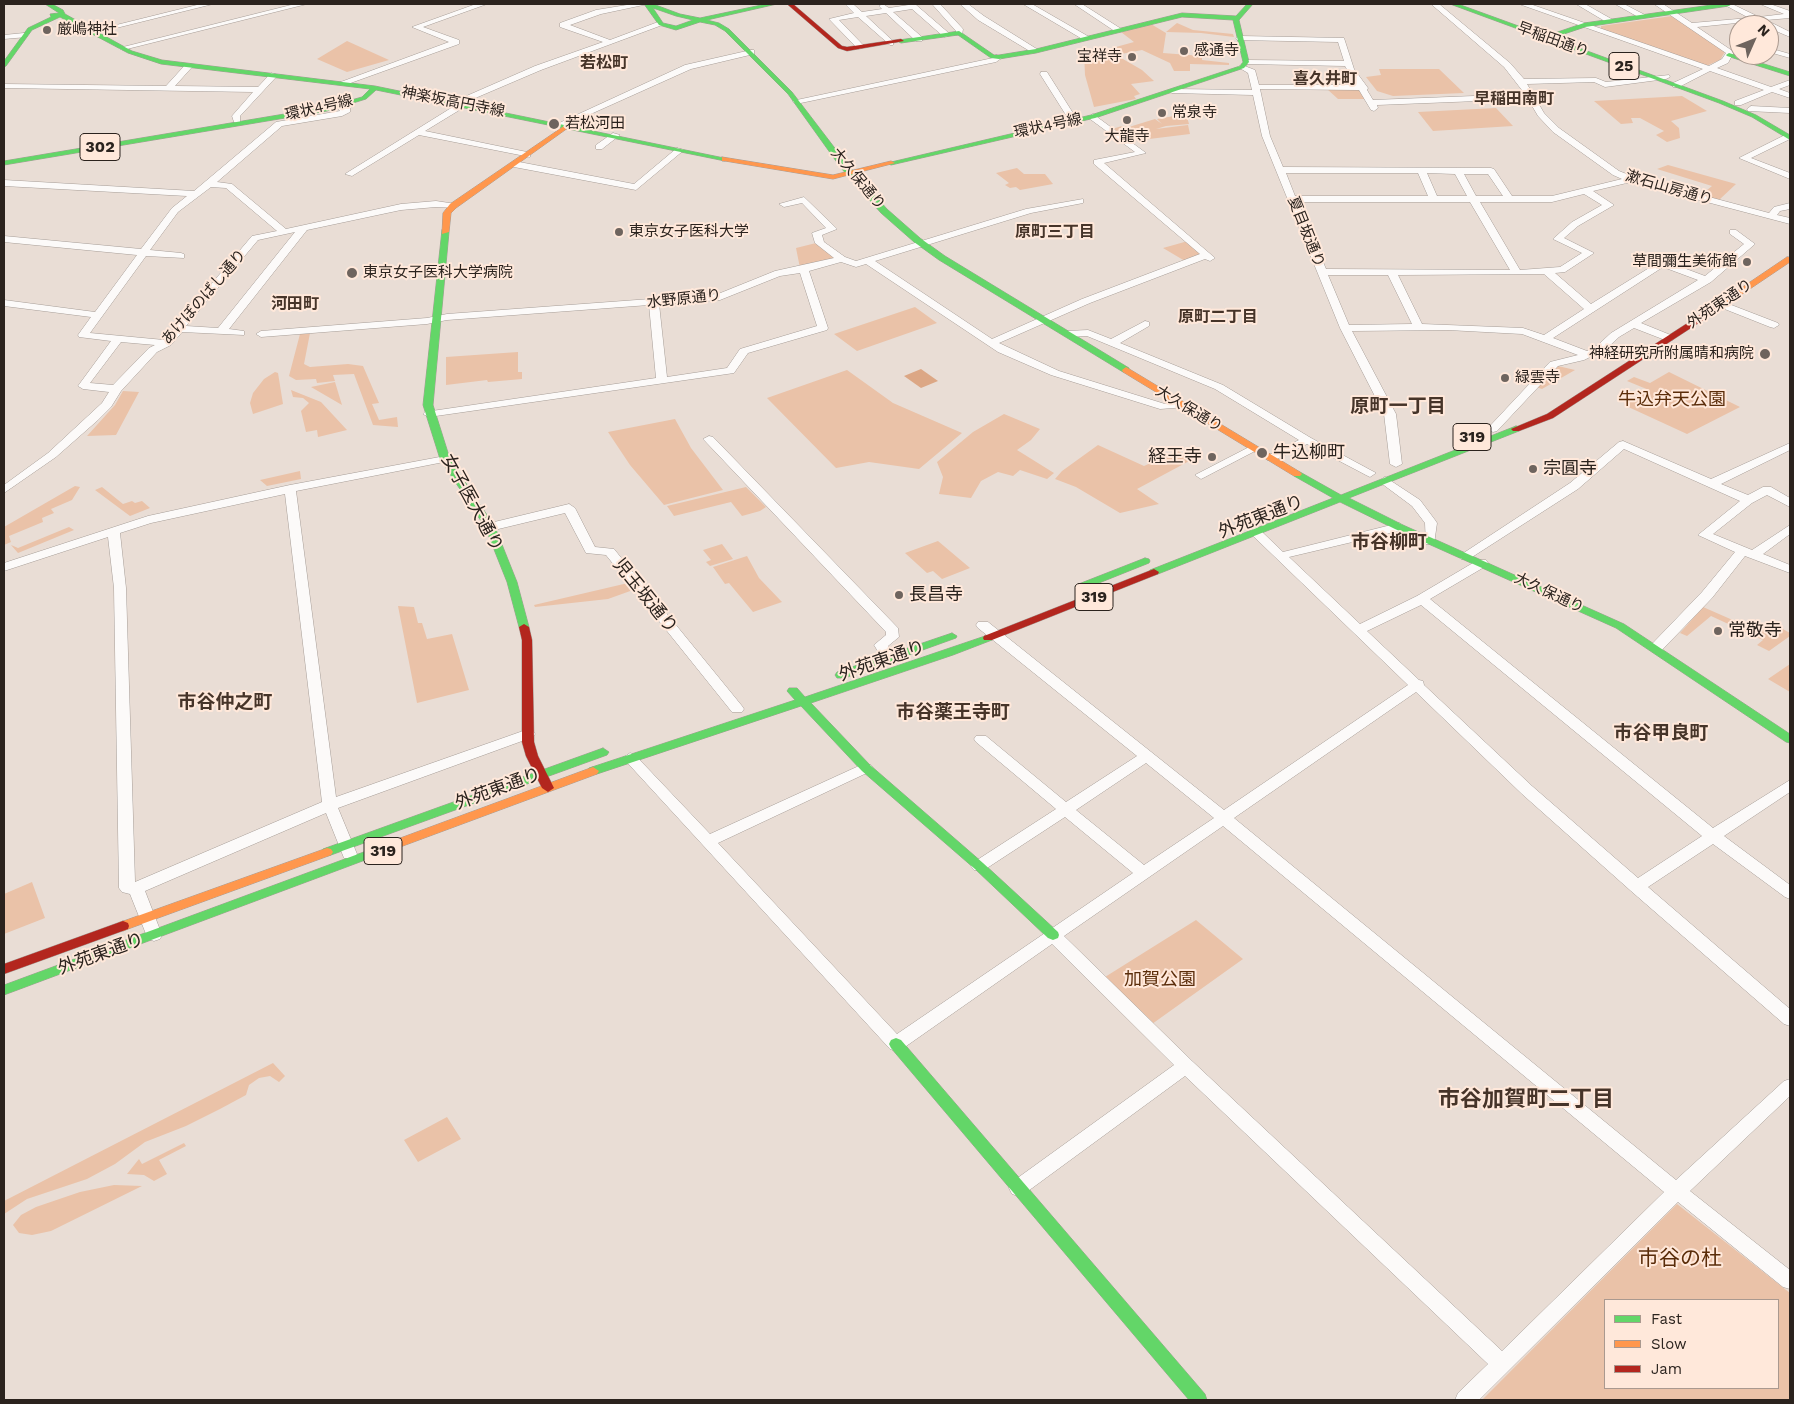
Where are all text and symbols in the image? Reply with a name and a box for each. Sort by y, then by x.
north arrow [1729,15,1779,65]
street label: 早稲田通り [1515,19,1591,61]
place label: 厳嶋神社 [57,21,117,39]
text: N [1755,21,1773,40]
marker: 厳嶋神社 [41,24,53,36]
place label: 感通寺 [1194,42,1239,60]
marker: 感通寺 [1178,45,1190,57]
place label: 宝祥寺 [1077,48,1122,66]
marker: 宝祥寺 [1126,51,1138,63]
road number: 25 [1609,52,1639,80]
district label: 若松町 [580,53,628,73]
district label: 喜久井町 [1293,69,1357,89]
street label: 神楽坂高円寺線 [400,83,506,121]
district label: 早稲田南町 [1474,89,1554,109]
street label: 環状4号線 [283,91,355,125]
place label: 常泉寺 [1172,104,1217,122]
marker: 常泉寺 [1156,107,1168,119]
street label: 環状4号線 [1012,110,1084,142]
marker: 大龍寺 [1121,114,1133,126]
place label: 若松河田 [565,115,625,133]
marker: 若松河田 [547,117,561,131]
place label: 大龍寺 [1105,128,1149,146]
road number: 302 [80,134,120,160]
street label: 大久保通り [827,144,889,214]
street label: 漱石山房通り [1623,167,1715,209]
street label: 夏目坂通り [1284,194,1328,270]
district label: 原町三丁目 [1015,222,1095,242]
place label: 東京女子医科大学 [629,223,749,241]
marker: 東京女子医科大学 [613,226,625,238]
street label: あけぼのばし通り [158,246,250,348]
place label: 草間彌生美術館 [1632,253,1737,271]
marker: 草間彌生美術館 [1741,256,1753,268]
place label: 東京女子医科大学病院 [363,264,513,282]
marker: 東京女子医科大学病院 [345,266,359,280]
street label: 外苑東通り [1684,276,1756,332]
street label: 水野原通り [646,286,722,312]
district label: 河田町 [271,294,319,314]
district label: 原町二丁目 [1178,307,1258,327]
place label: 神経研究所附属晴和病院 [1589,345,1754,363]
marker: 神経研究所附属晴和病院 [1758,347,1772,361]
place label: 緑雲寺 [1515,369,1560,387]
marker: 緑雲寺 [1499,372,1511,384]
street label: 大久保通り [1152,382,1226,436]
park label: 牛込弁天公園 [1618,389,1726,411]
district label: 原町一丁目 [1351,395,1445,417]
road number: 319 [1453,424,1491,451]
place label: 牛込柳町 [1273,442,1345,464]
place label: 経王寺 [1148,446,1202,468]
marker: 牛込柳町 [1255,446,1269,460]
street label: 女子医大通り [436,451,508,555]
marker: 経王寺 [1206,451,1218,463]
place label: 宗圓寺 [1543,458,1597,480]
marker: 宗圓寺 [1527,463,1539,475]
street label: 外苑東通り [1215,491,1307,543]
district label: 市谷柳町 [1351,531,1427,553]
street label: 児玉坂通り [608,554,682,638]
street label: 大久保通り [1511,569,1587,617]
place label: 長昌寺 [909,584,963,606]
road number: 319 [1075,584,1113,610]
marker: 長昌寺 [893,589,905,601]
place label: 常敬寺 [1728,620,1782,642]
marker: 常敬寺 [1712,625,1724,637]
street label: 外苑東通り [836,636,928,686]
district label: 市谷仲之町 [178,691,272,713]
district label: 市谷薬王寺町 [896,701,1010,723]
district label: 市谷甲良町 [1614,722,1708,744]
street label: 外苑東通り [452,763,544,815]
road number: 319 [364,838,402,864]
street label: 外苑東通り [55,928,147,980]
park label: 加賀公園 [1124,969,1196,991]
district label: 市谷加賀町二丁目 [1438,1087,1614,1113]
park label: 市谷の杜 [1638,1246,1722,1272]
legend [1604,1299,1779,1389]
text: Fast [1651,1310,1682,1328]
text: Slow [1651,1335,1687,1353]
text: Jam [1651,1360,1682,1378]

